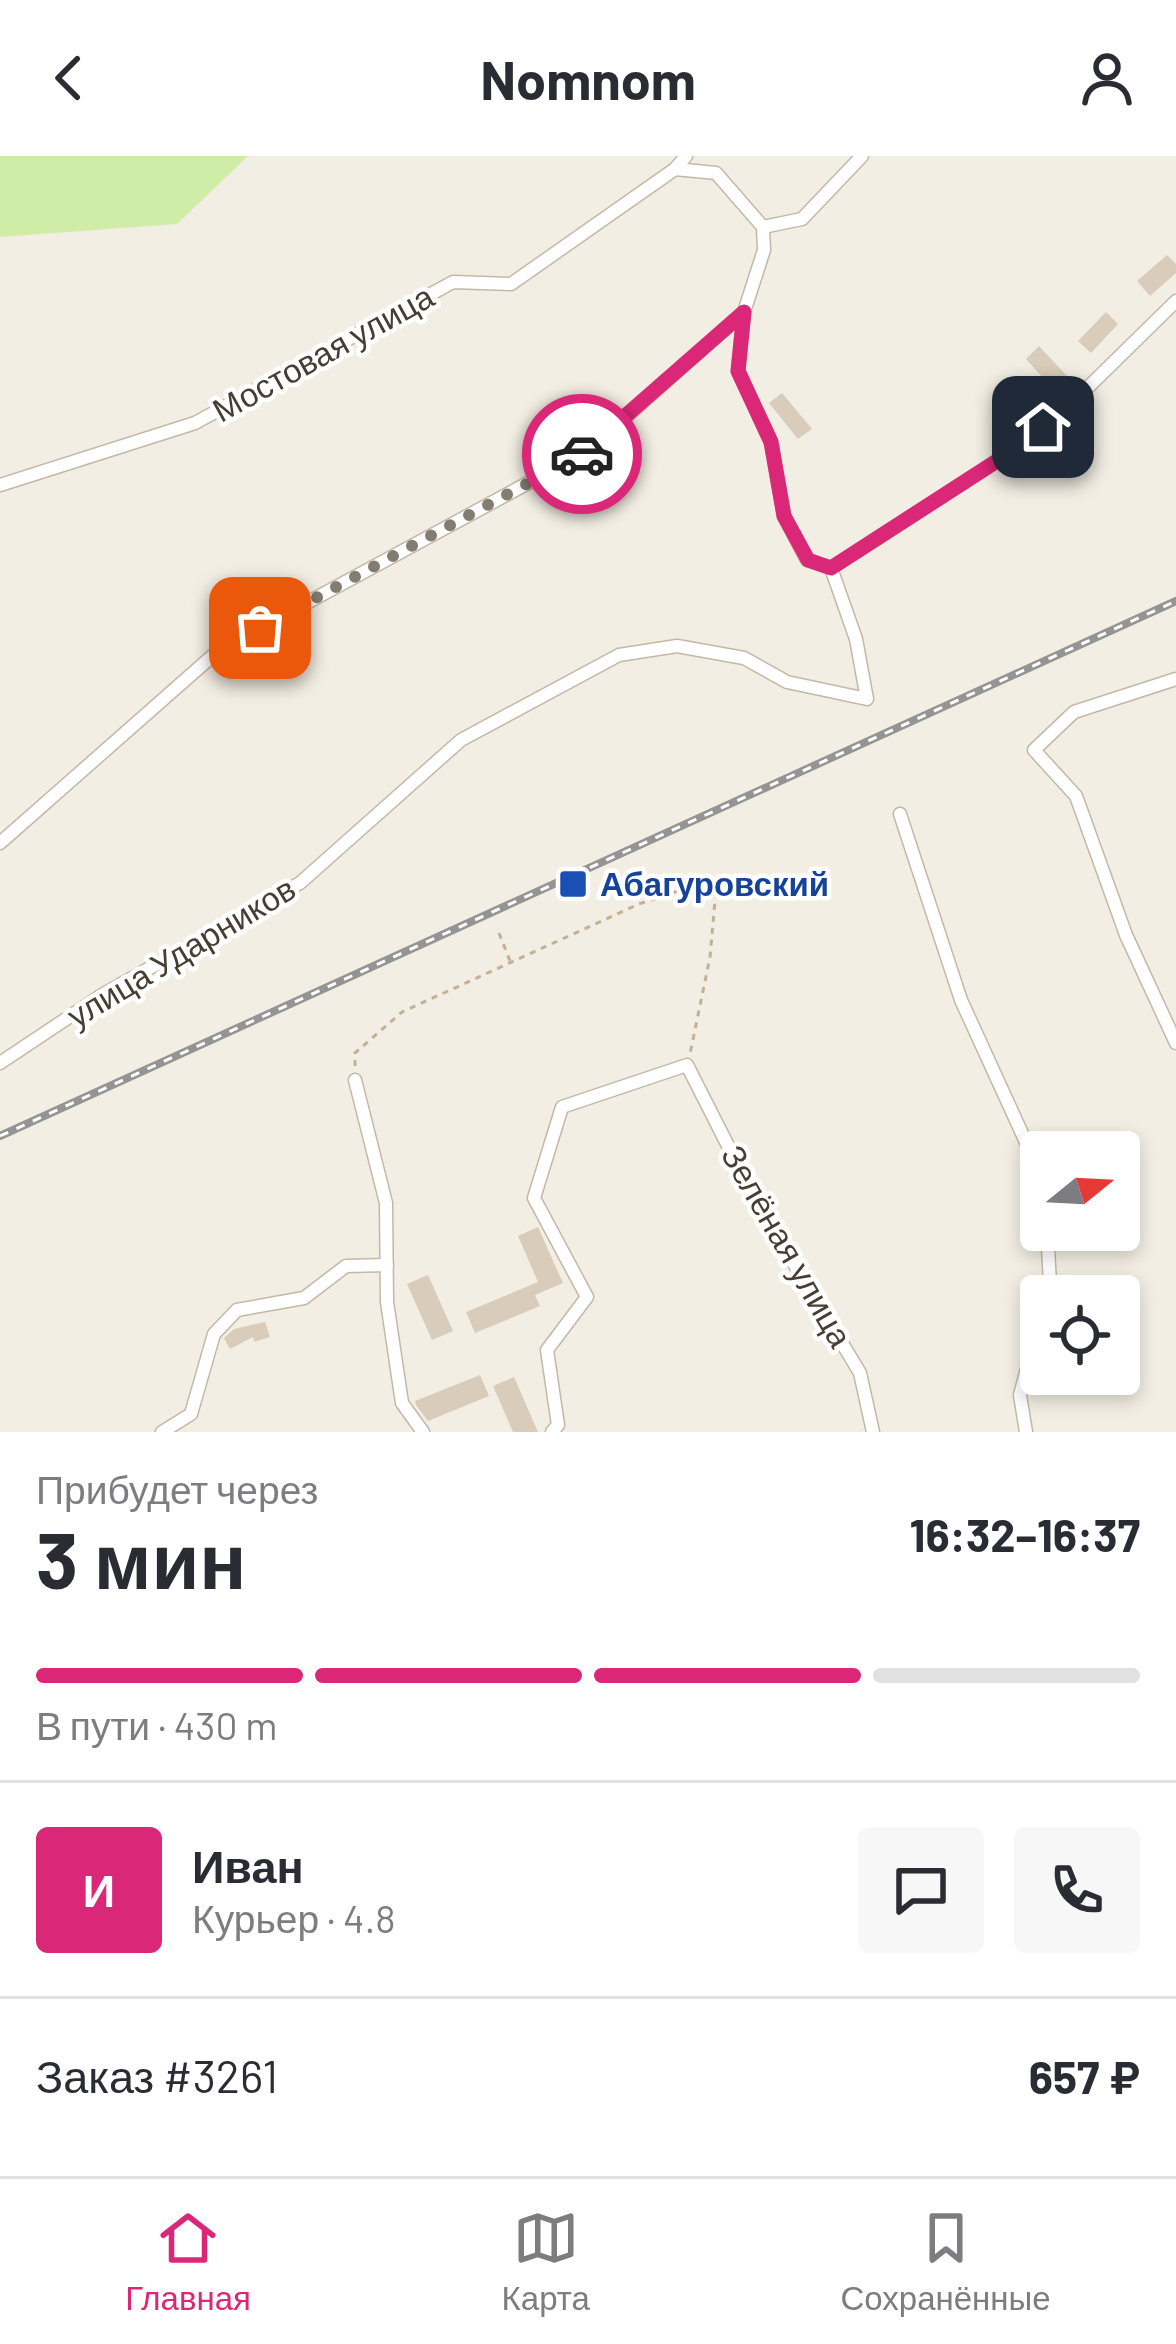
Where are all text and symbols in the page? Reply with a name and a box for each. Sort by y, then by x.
icon: back [36,45,102,111]
icon: person [1074,45,1140,111]
text: Nomnom [480,46,696,111]
street label: Мостовая улица [205,275,441,429]
pin [992,376,1094,478]
courier [522,394,642,514]
icon: home [1010,394,1076,460]
icon: car [549,421,615,487]
pin [209,577,311,679]
icon: bag [227,595,293,661]
place label: Абагуровский [600,863,829,903]
street label: улица Ударников [59,867,302,1035]
marker: Абагуровский [557,868,589,900]
north arrow [1020,1131,1140,1251]
map controls [1020,1131,1140,1395]
street label: Зелёная улица [714,1137,862,1354]
button: locate [1020,1275,1140,1395]
text: Прибудет через [36,1465,318,1512]
text: 16:32–16:37 [910,1507,1140,1561]
text: 3 мин [36,1511,246,1605]
text: В пути · 430 m [36,1701,278,1748]
button: chat [858,1827,984,1953]
button: phone [1014,1827,1140,1953]
text: Иван [192,1838,304,1892]
text: И [83,1862,115,1916]
text: Курьер · 4.8 [192,1894,396,1941]
text: Заказ #3261 [36,2048,278,2102]
text: 657 ₽ [1029,2049,1140,2103]
tab: Главная [125,2205,251,2318]
tab: Карта [502,2205,590,2318]
tab: Сохранённые [841,2205,1051,2318]

